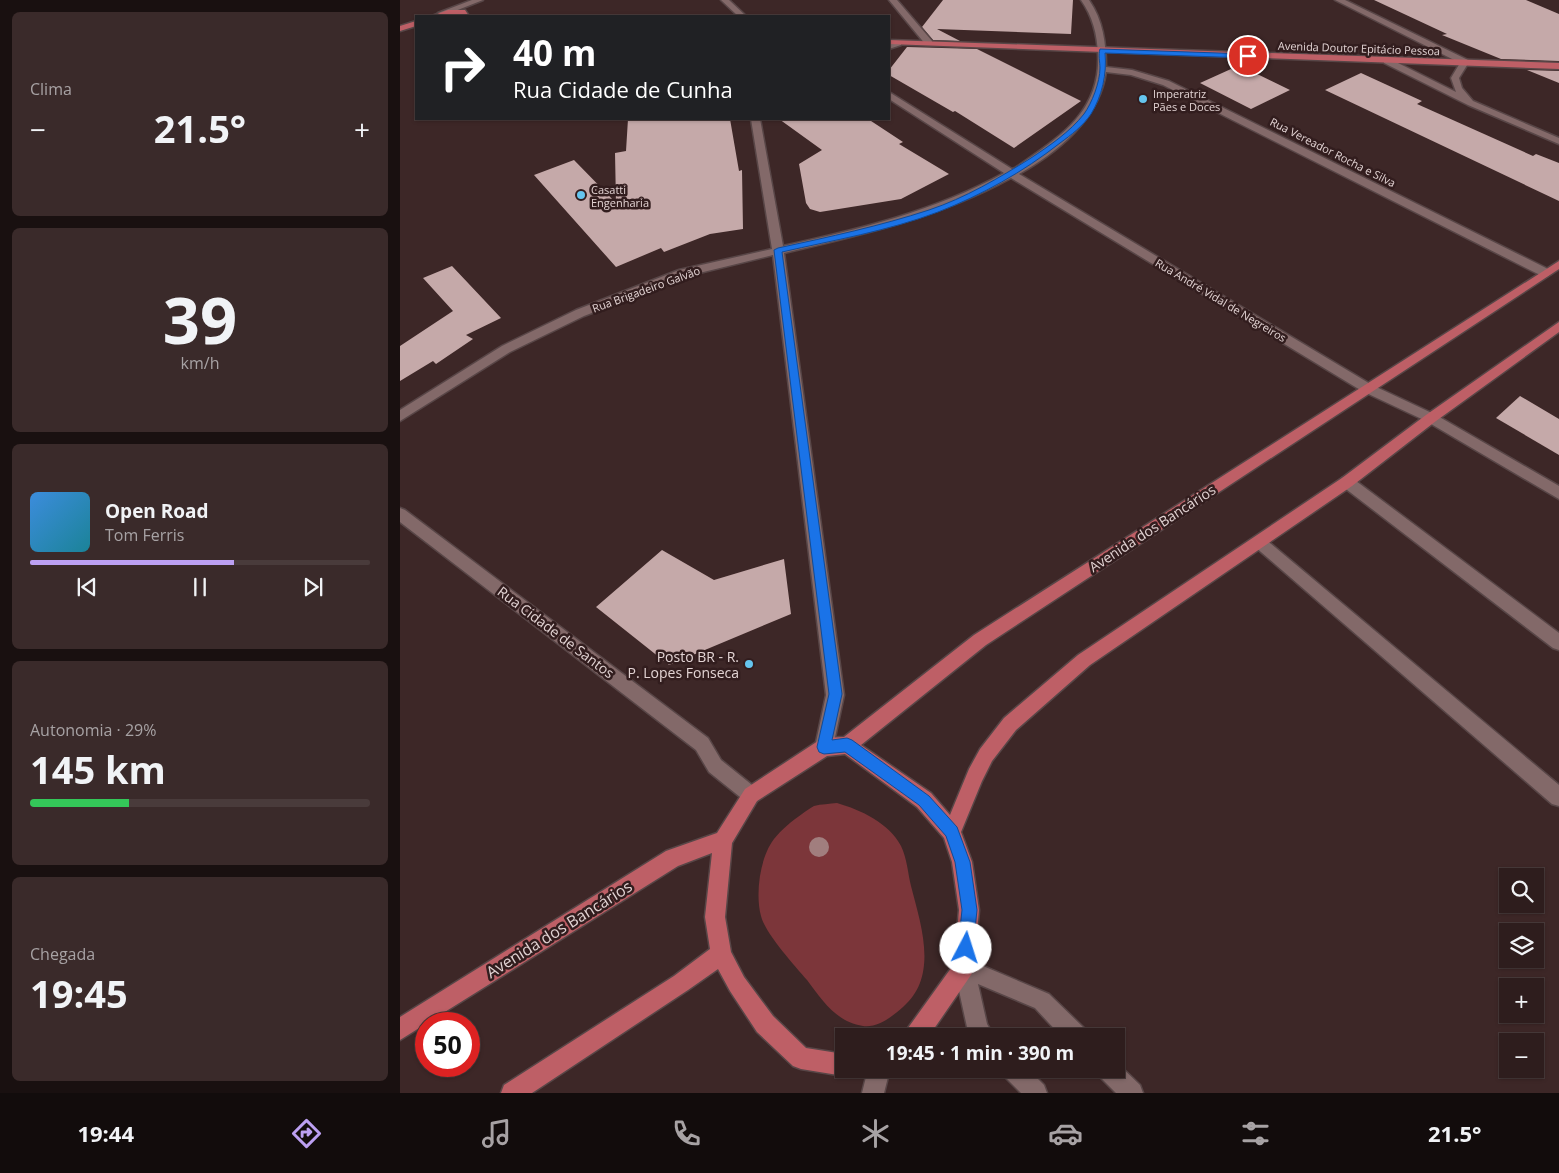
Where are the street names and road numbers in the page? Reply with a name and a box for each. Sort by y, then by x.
street label: Avenida Doutor Epitácio Pessoa [1278,38,1440,58]
street label: Rua Vereador Rocha e Silva [1268,114,1398,190]
street label: Rua André Vidal de Negreiros [1153,255,1289,345]
street label: Rua Brigadeiro Galvão [590,262,702,315]
street label: Avenida dos Bancários [1085,480,1219,576]
street label: Rua Cidade de Santos [494,582,619,682]
street label: Avenida dos Bancários [482,875,636,983]

